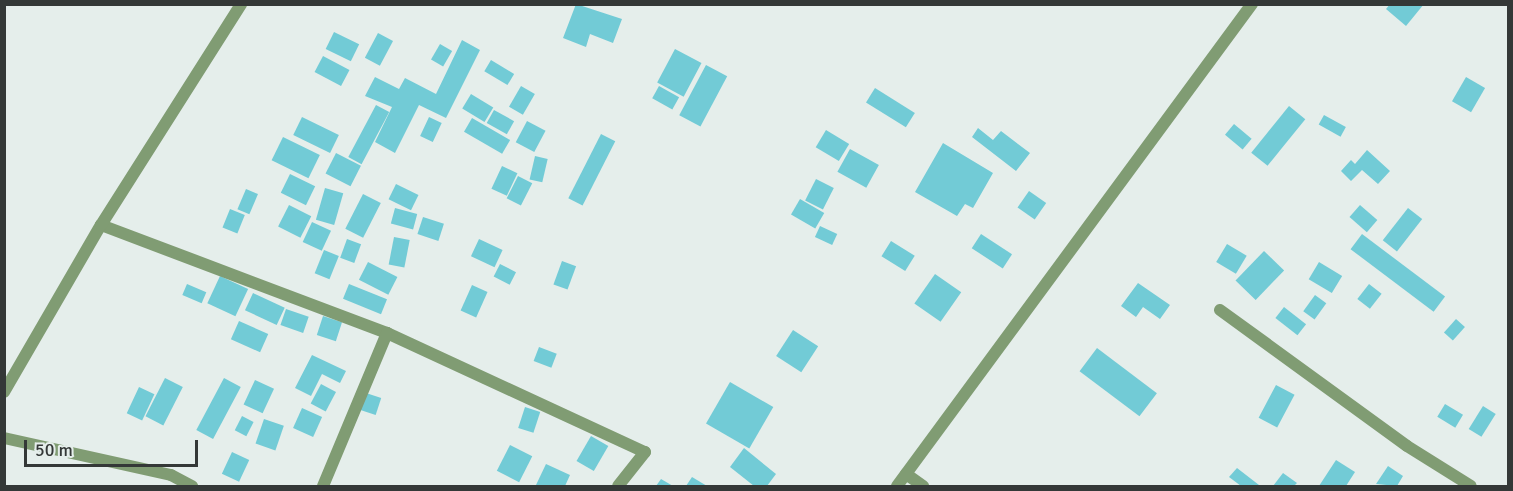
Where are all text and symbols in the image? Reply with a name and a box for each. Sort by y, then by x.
scale bar [27,428,201,466]
text: 50 m [35,439,73,461]

